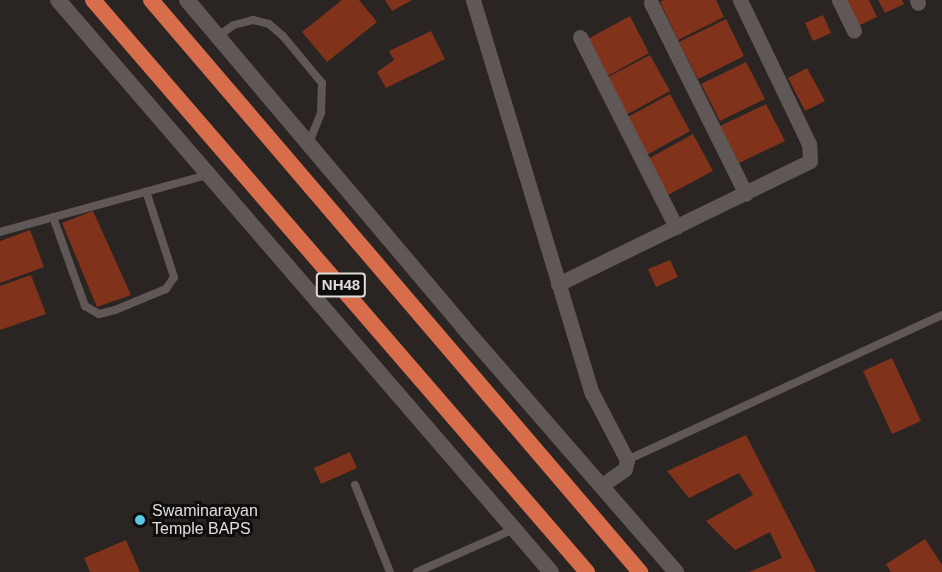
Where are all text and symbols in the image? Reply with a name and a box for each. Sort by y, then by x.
road number: NH48 [316,273,366,297]
place label: Swaminarayan Temple BAPS [152,501,258,539]
marker: Swaminarayan Temple BAPS [133,513,147,527]

